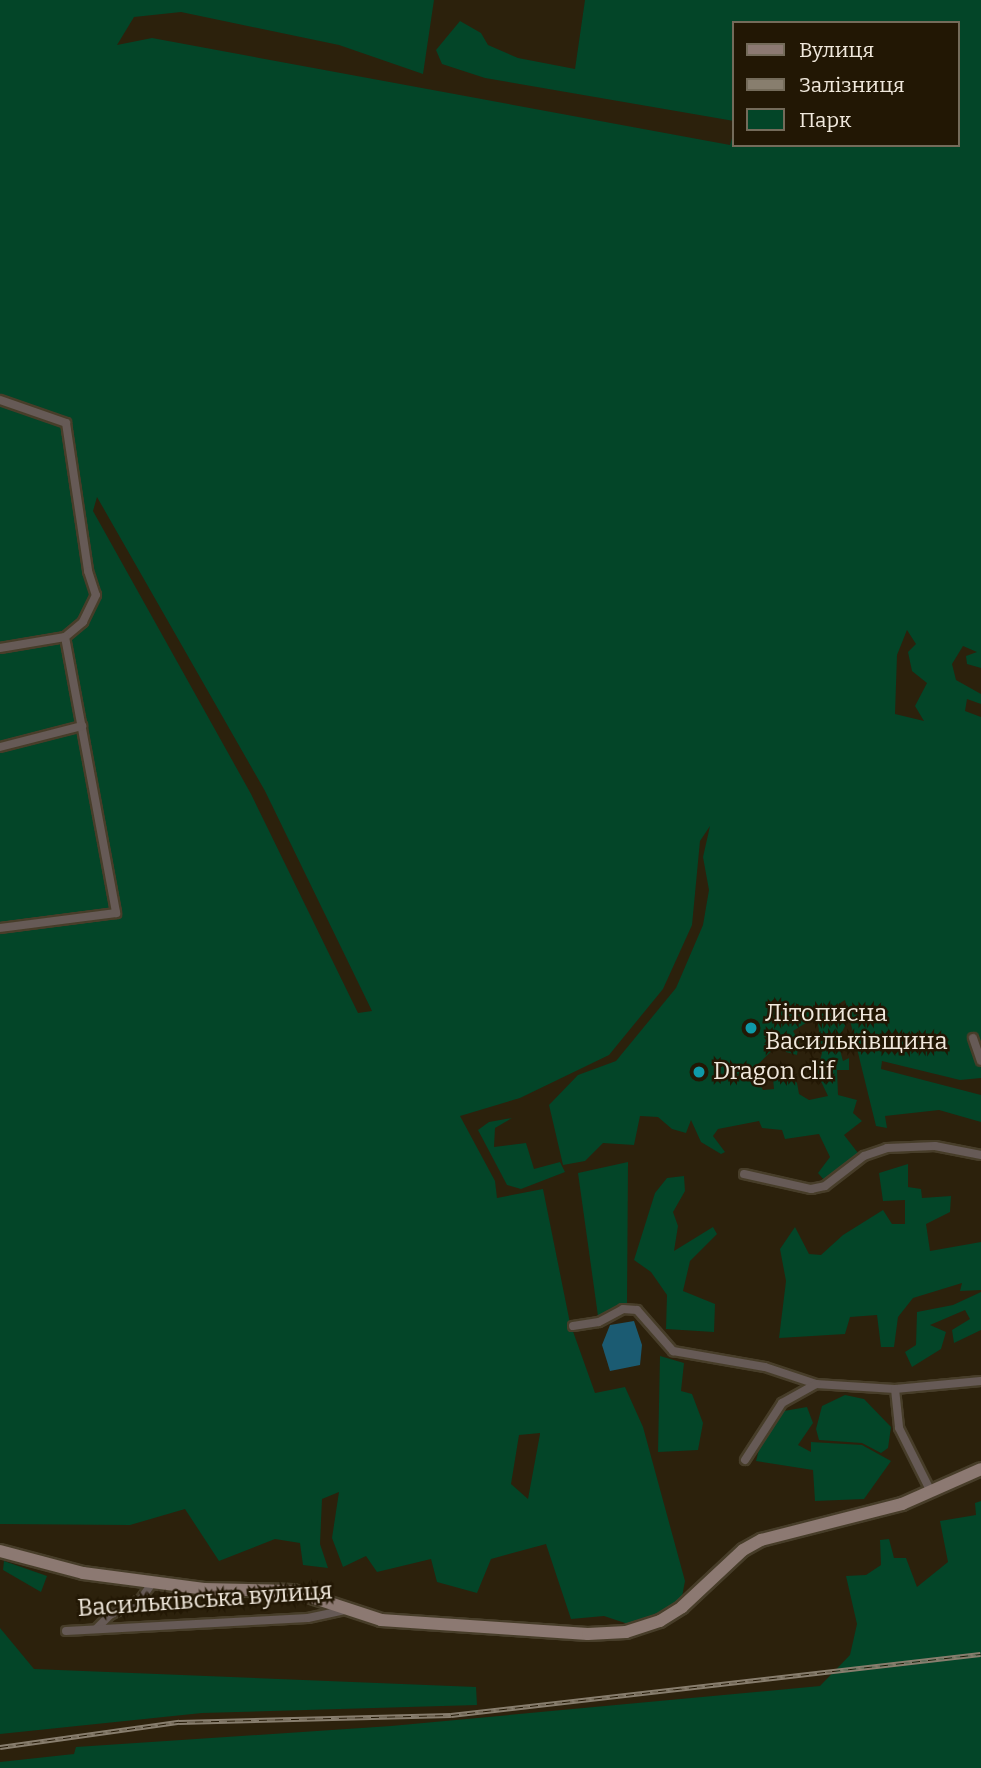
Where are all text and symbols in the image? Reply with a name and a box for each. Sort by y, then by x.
legend [732,21,960,147]
text: Вулиця [799,37,874,63]
text: Залізниця [799,72,905,98]
text: Парк [799,107,851,133]
place label: Літописна Васильківщина [765,1000,948,1056]
marker: Літописна Васильківщина [743,1020,759,1036]
place label: Dragon clif [713,1058,834,1086]
marker: Dragon clif [691,1064,707,1080]
street label: Васильківська вулиця [76,1577,334,1623]

